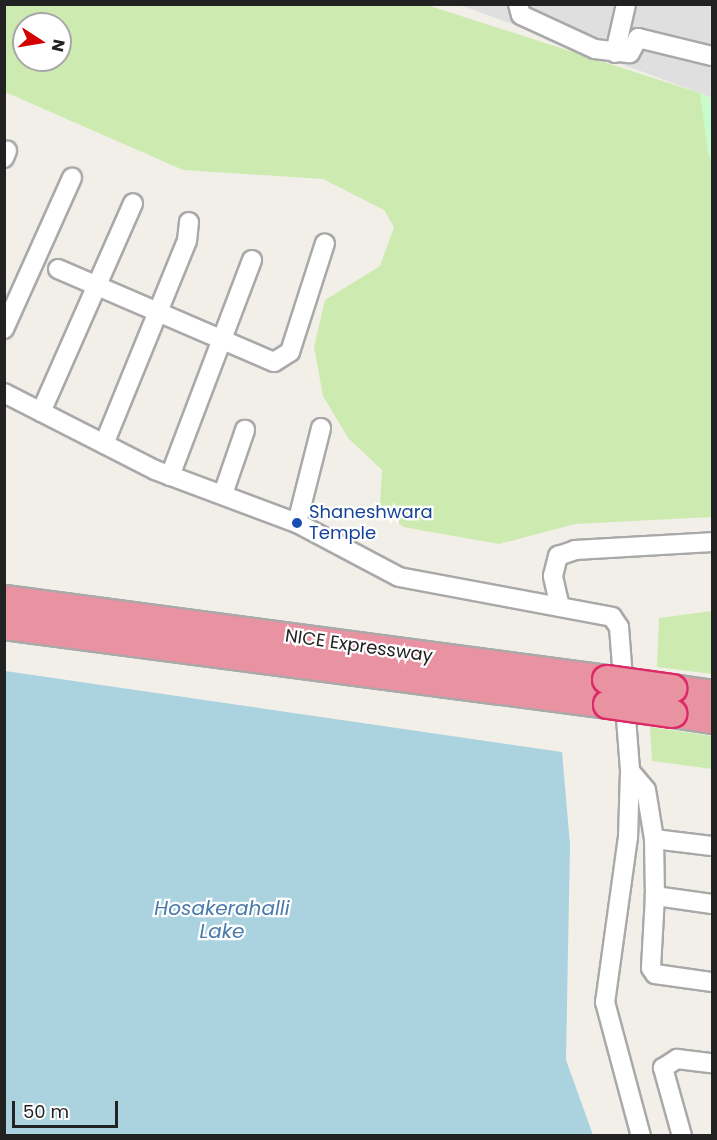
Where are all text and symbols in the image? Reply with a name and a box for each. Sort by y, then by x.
north arrow [12,12,72,72]
text: N [46,37,71,54]
place label: Shaneshwara Temple [309,502,433,544]
marker: Shaneshwara Temple [290,516,304,530]
street label: NICE Expressway [284,625,434,667]
water label: Hosakerahalli Lake [154,897,290,944]
scale bar [15,1089,122,1127]
text: 50 m [23,1099,69,1124]

